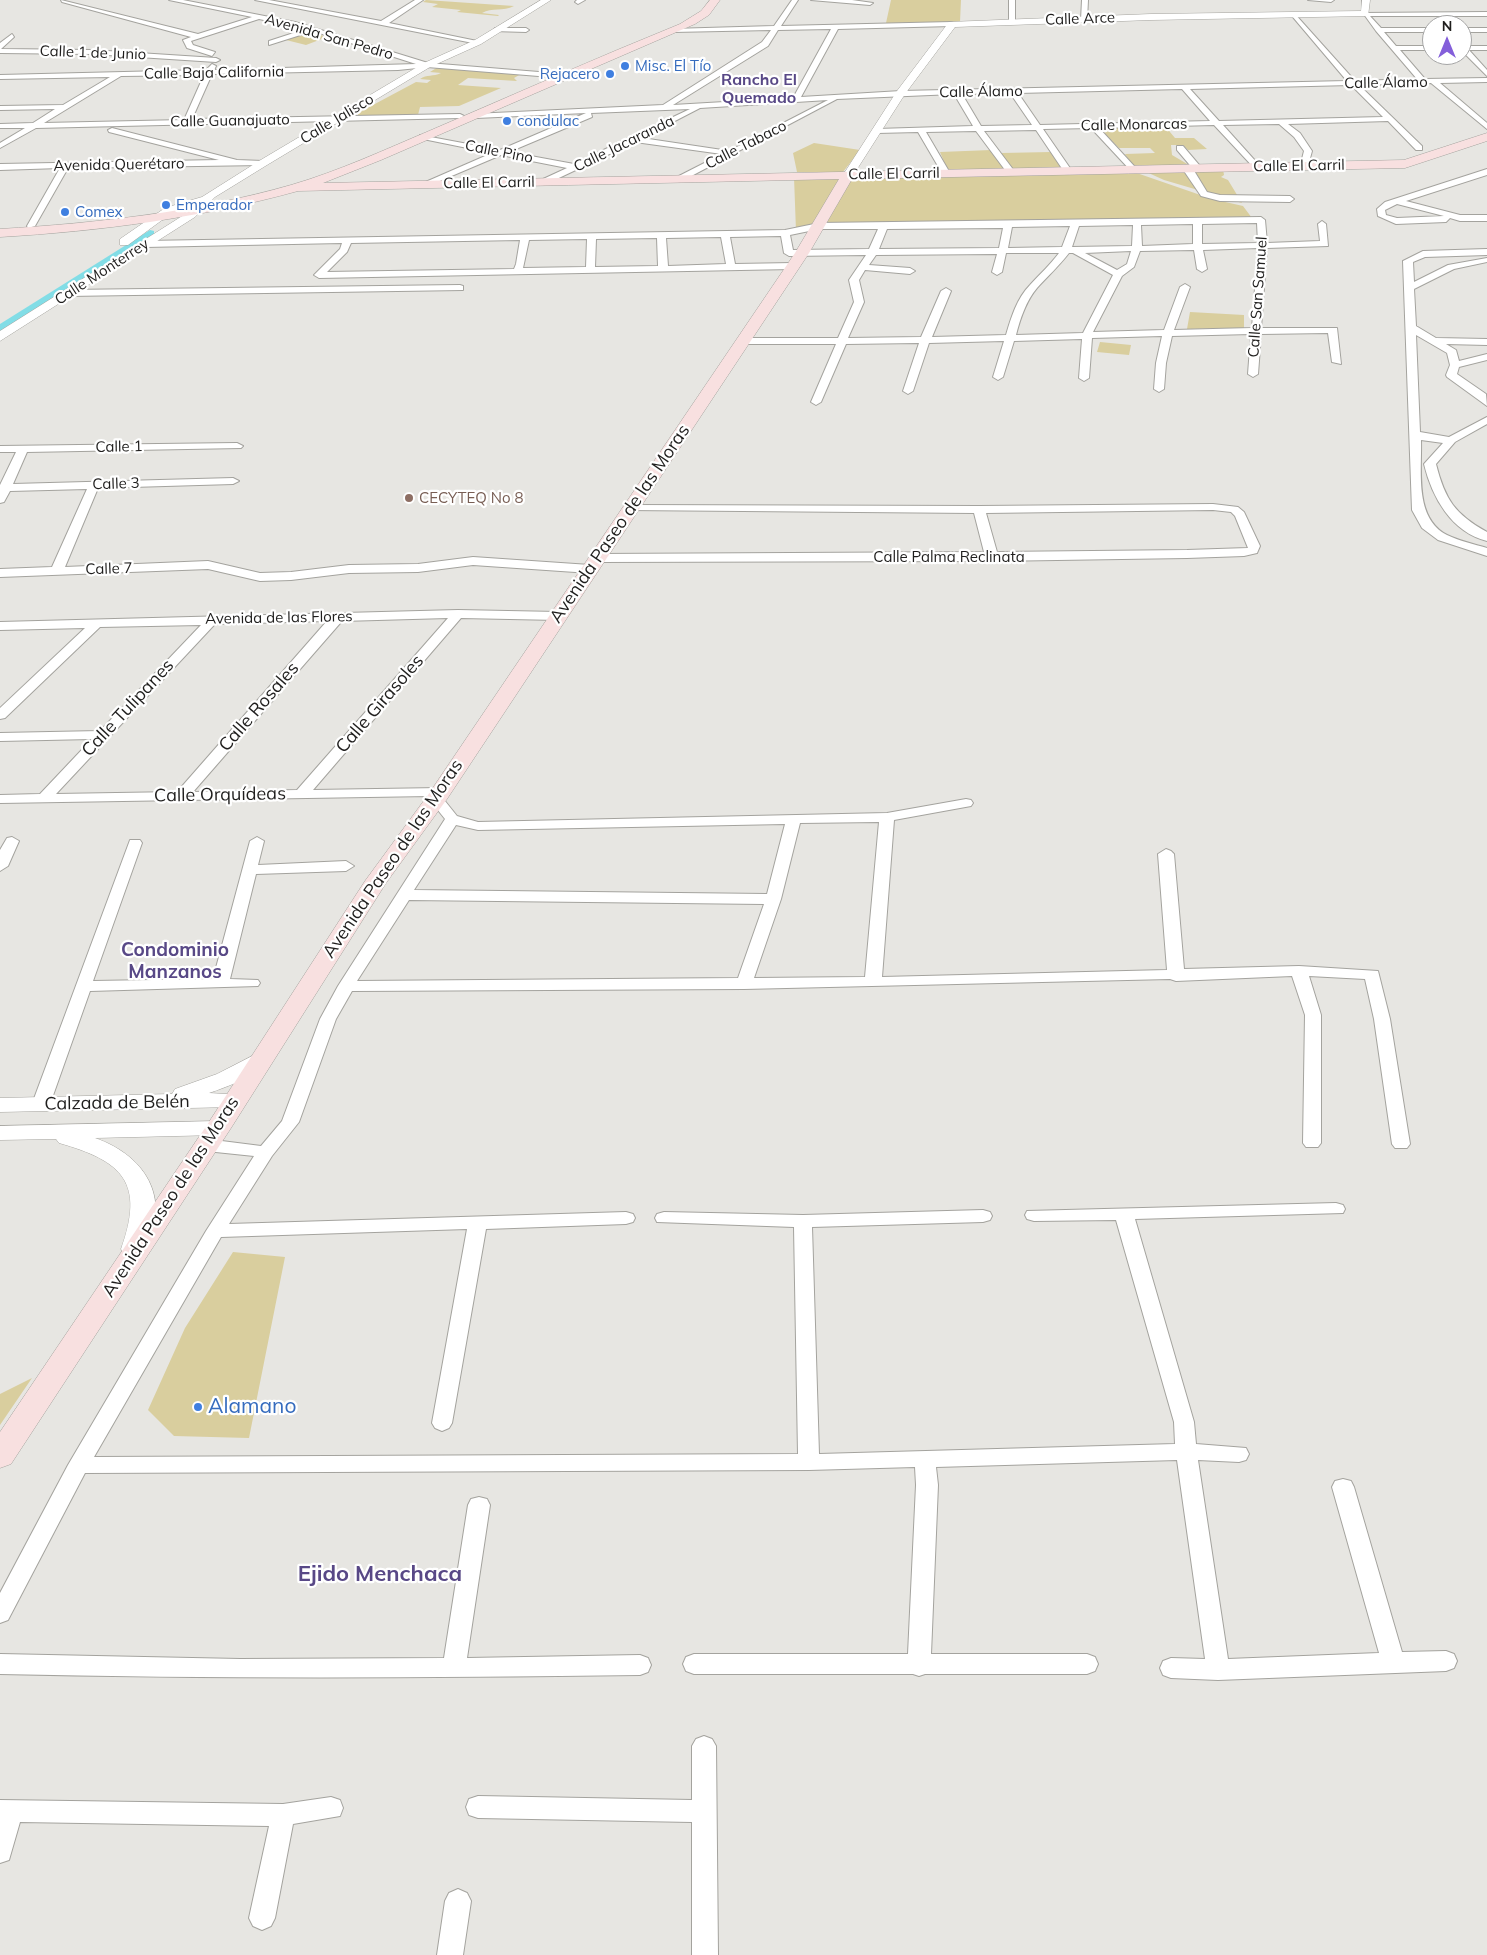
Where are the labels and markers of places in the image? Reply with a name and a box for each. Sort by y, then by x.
place label: Misc. El Tío [635,57,711,75]
marker: Misc. El Tío [619,60,631,72]
place label: Rejacero [540,65,600,83]
marker: Rejacero [604,68,616,80]
place label: condulac [517,112,579,130]
marker: condulac [501,115,513,127]
place label: Emperador [176,196,253,214]
marker: Emperador [160,199,172,211]
place label: Comex [75,203,123,221]
marker: Comex [59,206,71,218]
place label: CECYTEQ No 8 [419,489,523,507]
marker: CECYTEQ No 8 [403,492,415,504]
place label: Alamano [208,1394,296,1420]
marker: Alamano [192,1401,204,1413]

